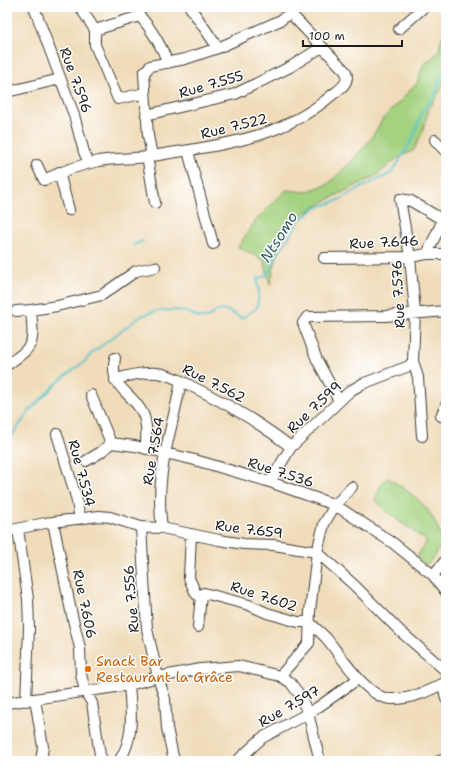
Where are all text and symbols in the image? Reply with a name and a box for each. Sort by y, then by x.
scale bar [303,22,402,48]
text: 100 m [309,28,345,44]
street label: Rue 7.596 [56,45,96,115]
street label: Rue 7.555 [177,66,245,102]
street label: Rue 7.522 [199,109,269,143]
water label: Ntsomo [256,208,302,266]
street label: Rue 7.646 [349,231,419,253]
street label: Rue 7.576 [387,259,409,329]
street label: Rue 7.562 [179,359,249,407]
street label: Rue 7.599 [283,377,345,437]
street label: Rue 7.564 [138,415,168,487]
street label: Rue 7.534 [64,438,100,509]
street label: Rue 7.536 [246,453,316,491]
street label: Rue 7.659 [214,516,284,542]
street label: Rue 7.556 [119,564,143,634]
street label: Rue 7.606 [69,568,101,640]
street label: Rue 7.602 [228,577,300,615]
place label: Snack Bar Restaurant la Grâce [96,652,233,686]
marker: Snack Bar Restaurant la Grâce [83,664,93,674]
street label: Rue 7.597 [255,681,323,731]

